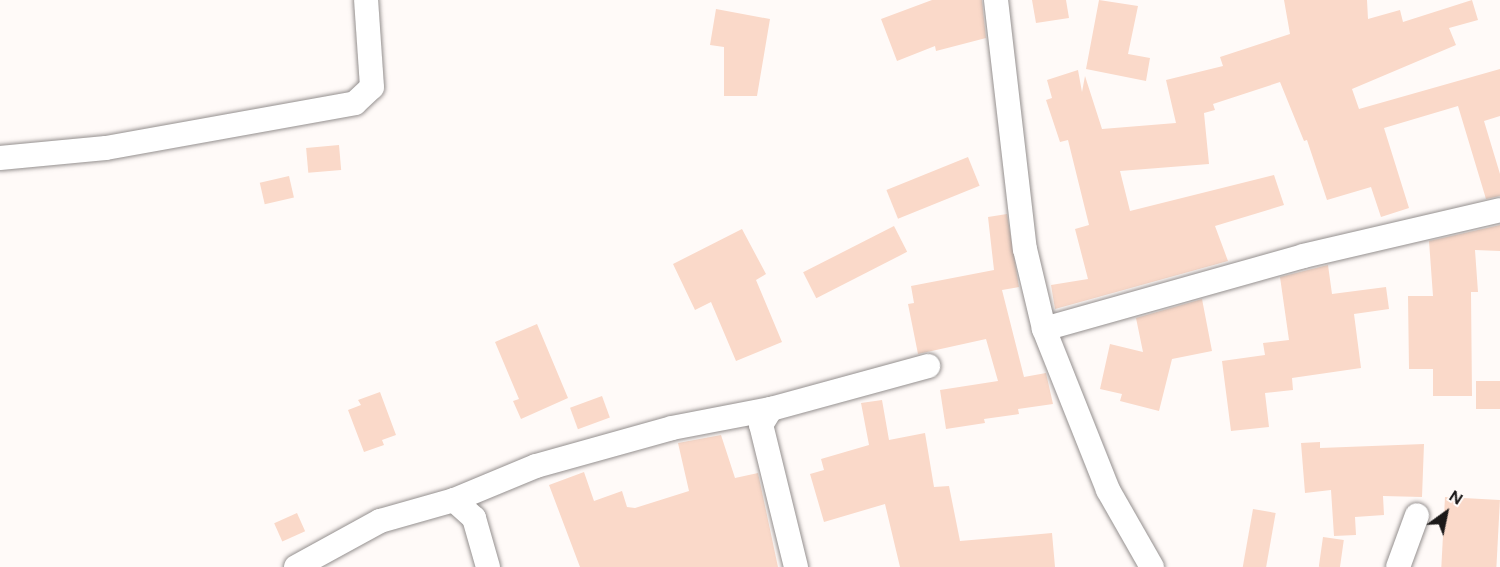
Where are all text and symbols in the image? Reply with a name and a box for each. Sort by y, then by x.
north arrow [1416,483,1476,543]
text: N [1446,486,1466,509]

